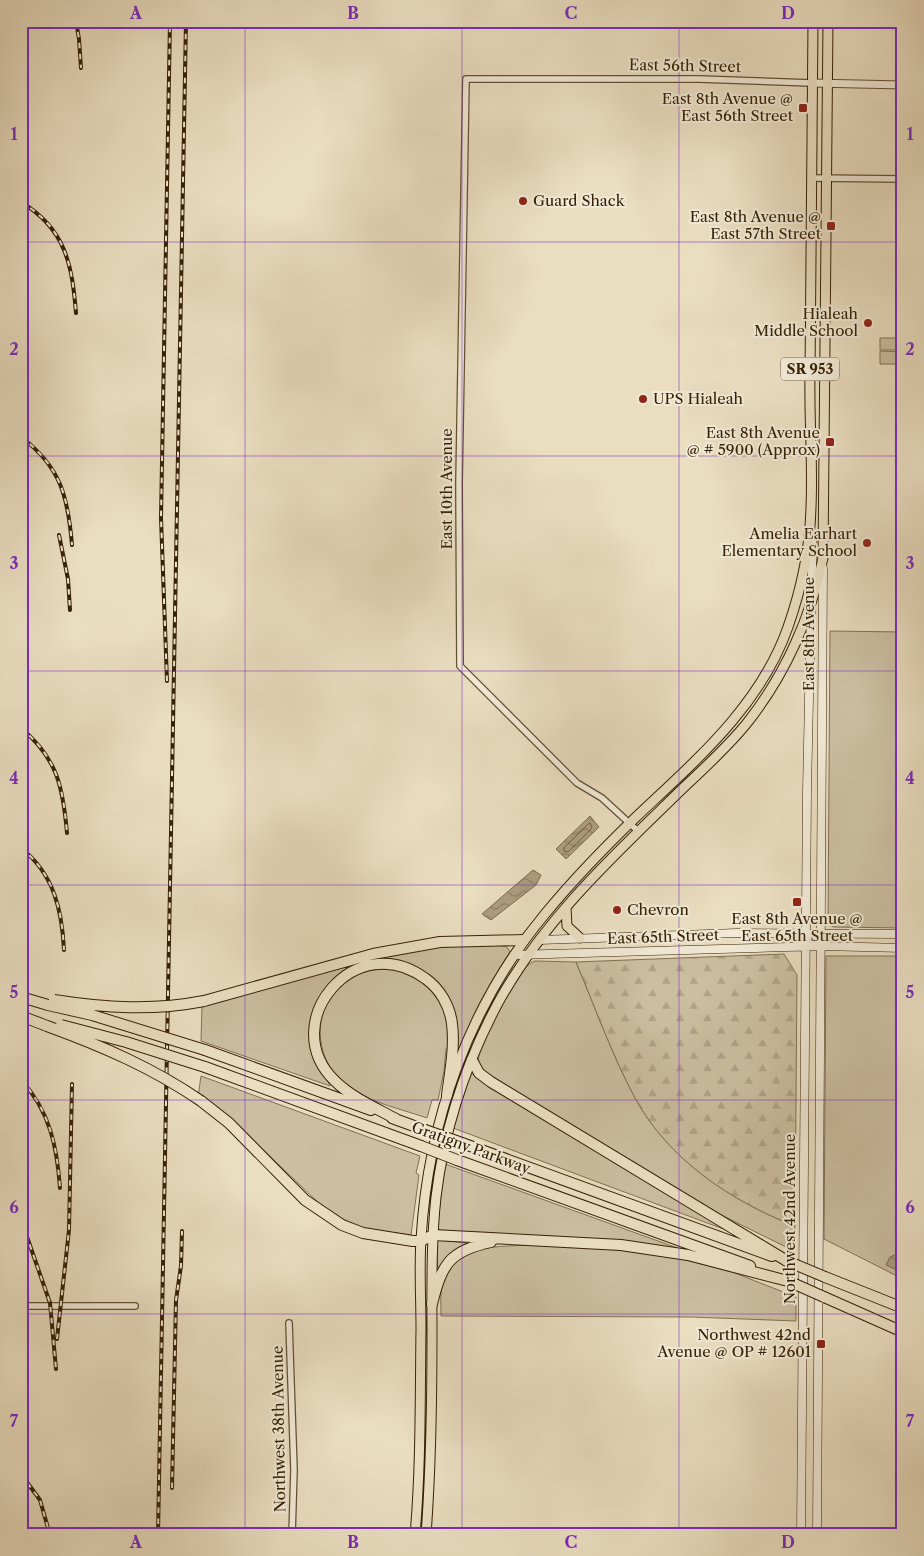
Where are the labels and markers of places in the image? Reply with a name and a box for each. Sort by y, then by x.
place label: East 8th Avenue @ East 56th Street [662,89,794,125]
marker: East 8th Avenue @ East 56th Street [797,102,809,114]
place label: Guard Shack [533,191,626,210]
marker: Guard Shack [517,195,529,207]
place label: East 8th Avenue @ East 57th Street [690,207,822,243]
marker: East 8th Avenue @ East 57th Street [825,220,837,232]
place label: Hialeah Middle School [754,304,859,340]
marker: Hialeah Middle School [862,317,874,329]
place label: UPS Hialeah [653,389,744,408]
marker: UPS Hialeah [637,393,649,405]
place label: East 8th Avenue @ # 5900 (Approx) [687,423,820,459]
marker: East 8th Avenue @ # 5900 (Approx) [824,436,836,448]
place label: Amelia Earhart Elementary School [722,524,858,560]
marker: Amelia Earhart Elementary School [861,537,873,549]
marker: East 8th Avenue @ East 65th Street [791,896,803,908]
place label: Chevron [627,900,690,919]
marker: Chevron [611,904,623,916]
place label: East 8th Avenue @ East 65th Street [731,909,863,945]
place label: Northwest 42nd Avenue @ OP # 12601 [656,1325,812,1361]
marker: Northwest 42nd Avenue @ OP # 12601 [815,1338,827,1350]

